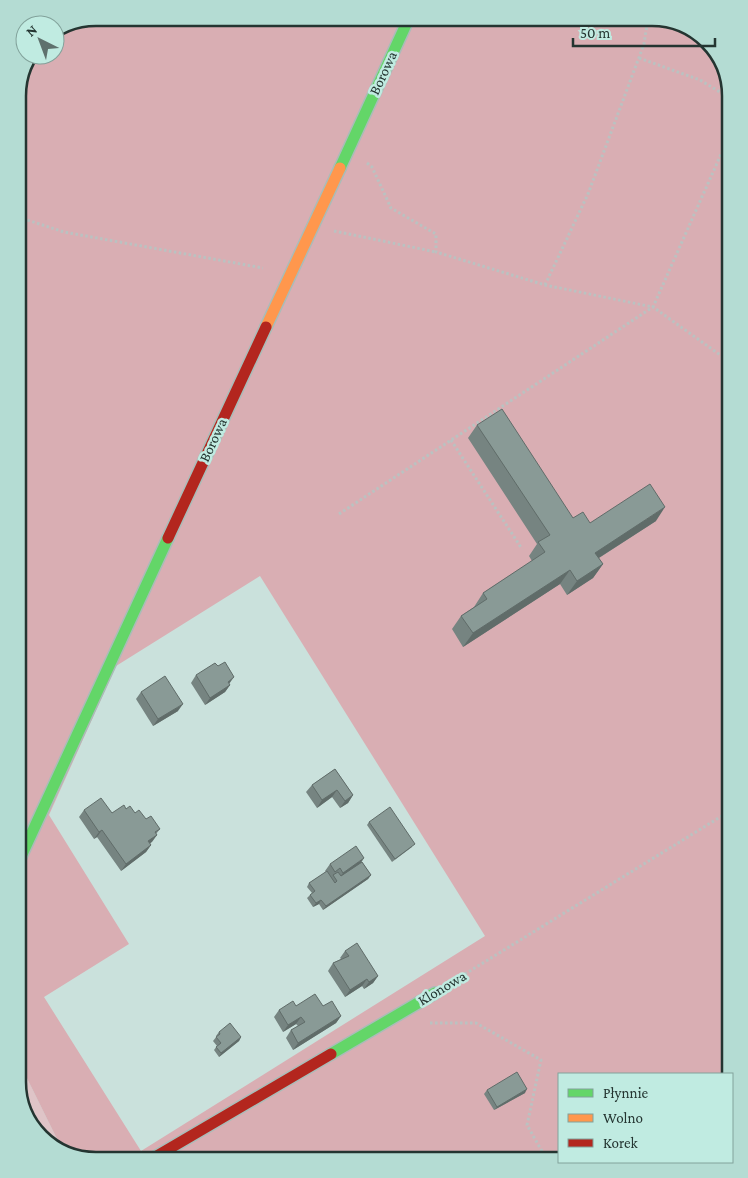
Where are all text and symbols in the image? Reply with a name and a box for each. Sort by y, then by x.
north arrow [15,15,65,65]
scale bar [573,15,716,47]
text: N [22,21,41,39]
text: 50 m [580,25,610,41]
street label: Borowa [366,49,400,97]
street label: Borowa [196,416,230,464]
street label: Klonowa [415,967,469,1009]
legend [558,1073,733,1163]
text: Płynnie [603,1085,649,1102]
text: Wolno [603,1110,643,1126]
text: Korek [603,1135,638,1151]

